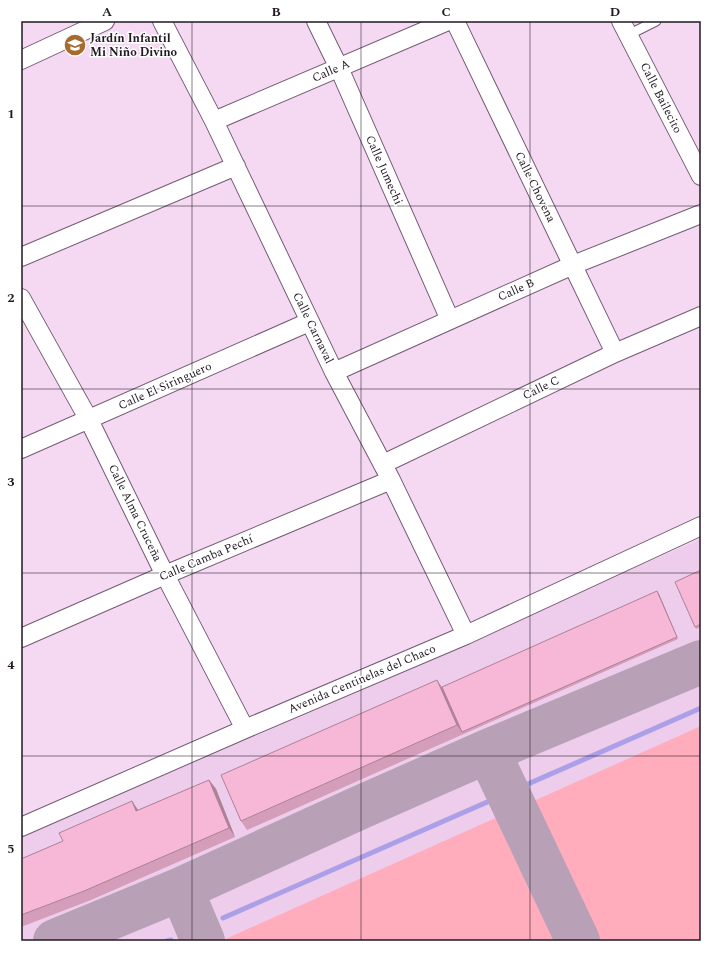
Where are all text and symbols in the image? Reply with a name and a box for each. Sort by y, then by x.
text: A [102,2,112,22]
text: B [271,2,281,22]
text: C [441,2,451,22]
text: D [610,2,620,22]
place label: Jardín Infantil Mi Niño Divino [90,29,178,62]
school or university icon: Jardín Infantil Mi Niño Divino [62,32,88,58]
street label: Calle A [309,55,353,87]
street label: Calle Bailecito [635,59,687,137]
text: 1 [7,104,15,124]
street label: Calle Jumechi [360,132,408,208]
street label: Calle Chovena [510,148,560,226]
street label: Calle B [495,273,537,306]
text: 2 [7,288,15,308]
street label: Calle Carnaval [287,289,339,367]
street label: Calle El Siringuero [115,357,215,415]
street label: Calle C [519,371,563,405]
street label: Calle Alma Cruceña [103,461,167,565]
text: 3 [7,472,15,492]
street label: Calle Camba Pechí [156,529,257,586]
street label: Avenida Centinelas del Chaco [285,639,439,719]
text: 4 [7,655,15,675]
text: 5 [7,839,15,859]

